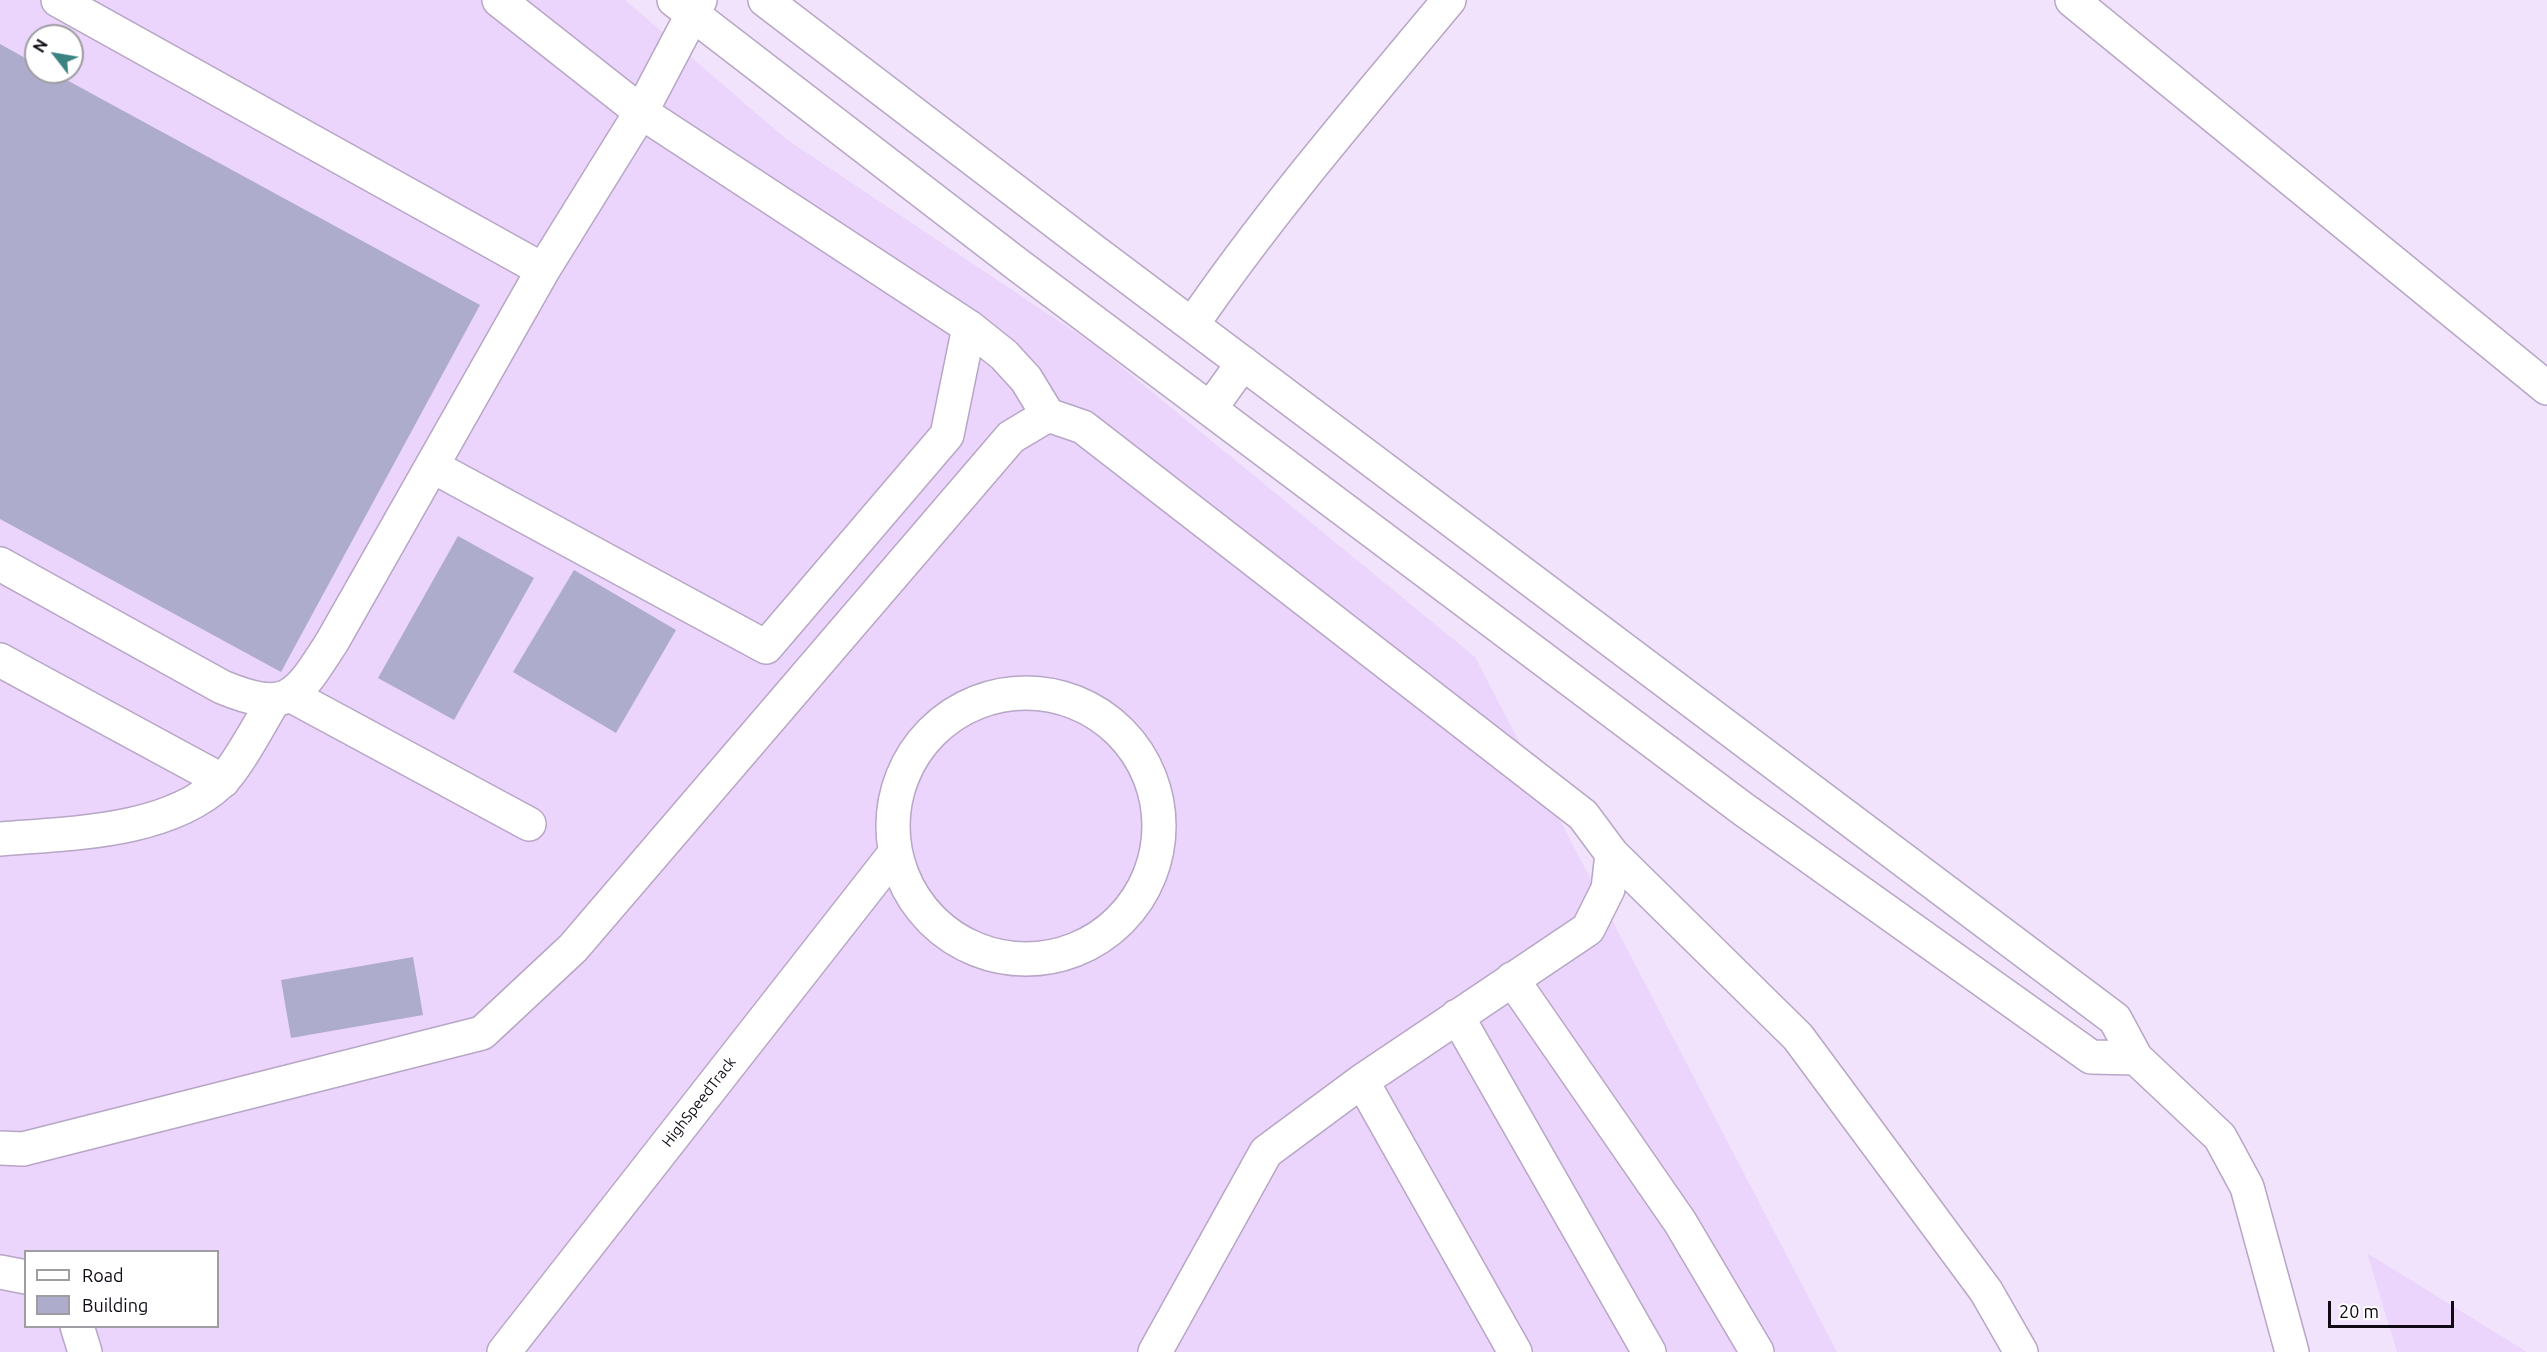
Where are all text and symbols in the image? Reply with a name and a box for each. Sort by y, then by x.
north arrow [24,24,84,84]
text: N [29,36,51,56]
street label: HighSpeedTrack [658,1054,740,1150]
legend [24,1250,219,1328]
text: Road [82,1265,124,1285]
scale bar [2331,1289,2457,1327]
text: Building [82,1295,148,1315]
text: 20 m [2339,1301,2379,1321]

